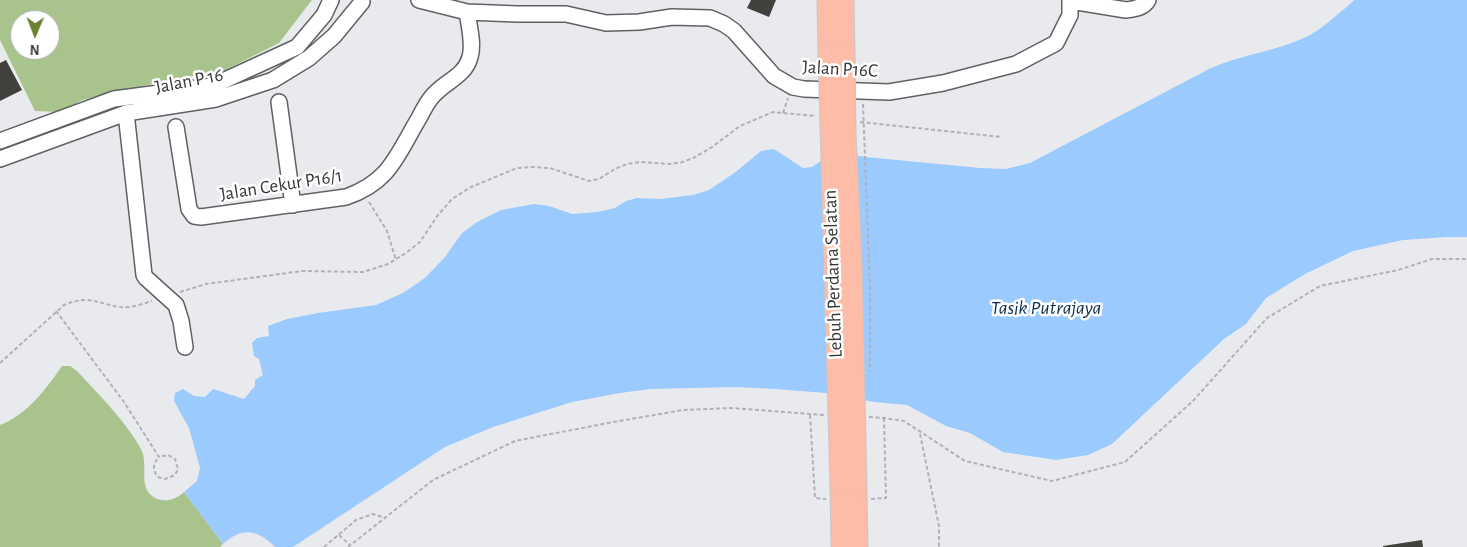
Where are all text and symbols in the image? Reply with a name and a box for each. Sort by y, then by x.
north arrow [10,10,60,60]
text: N [30,42,40,56]
street label: Jalan P16C [802,56,878,82]
street label: Jalan P 16 [153,63,225,99]
street label: Jalan Cekur P16/1 [218,164,344,206]
street label: Lebuh Perdana Selatan [819,190,847,358]
water label: Tasik Putrajaya [991,296,1101,320]

